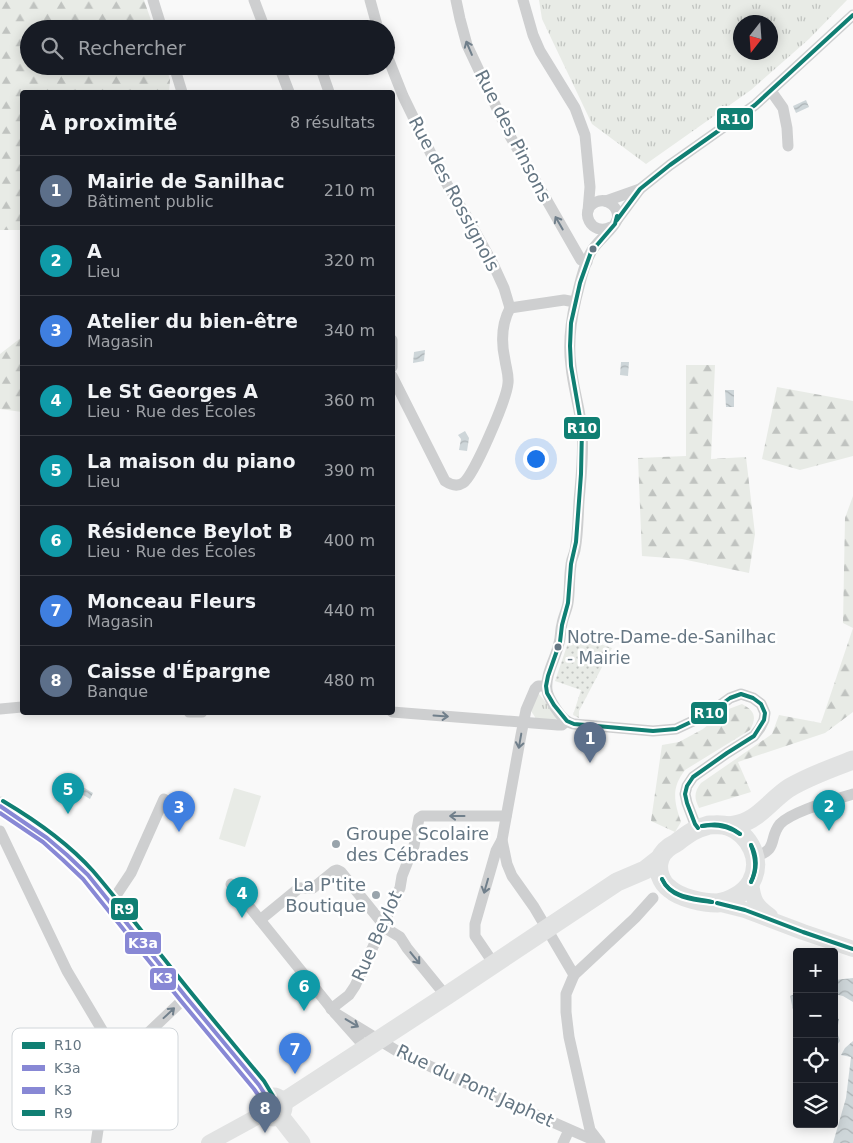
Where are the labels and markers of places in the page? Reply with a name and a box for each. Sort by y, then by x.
unlabelled marker [588,244,598,254]
place label: Notre-Dame-de-Sanilhac - Mairie [567,627,776,668]
marker: Notre-Dame-de-Sanilhac - Mairie [553,642,563,652]
pin: 1 [574,722,606,763]
pin: 5 [52,773,84,814]
pin: 2 [813,790,845,831]
pin: 3 [163,791,195,832]
place label: Groupe Scolaire des Cébrades [346,823,489,865]
marker: Groupe Scolaire des Cébrades [330,838,342,850]
place label: La P'tite Boutique [285,874,366,916]
pin: 4 [226,877,258,918]
marker: La P'tite Boutique [370,889,382,901]
pin: 6 [288,970,320,1011]
pin: 7 [279,1033,311,1074]
pin: 8 [249,1092,281,1133]

